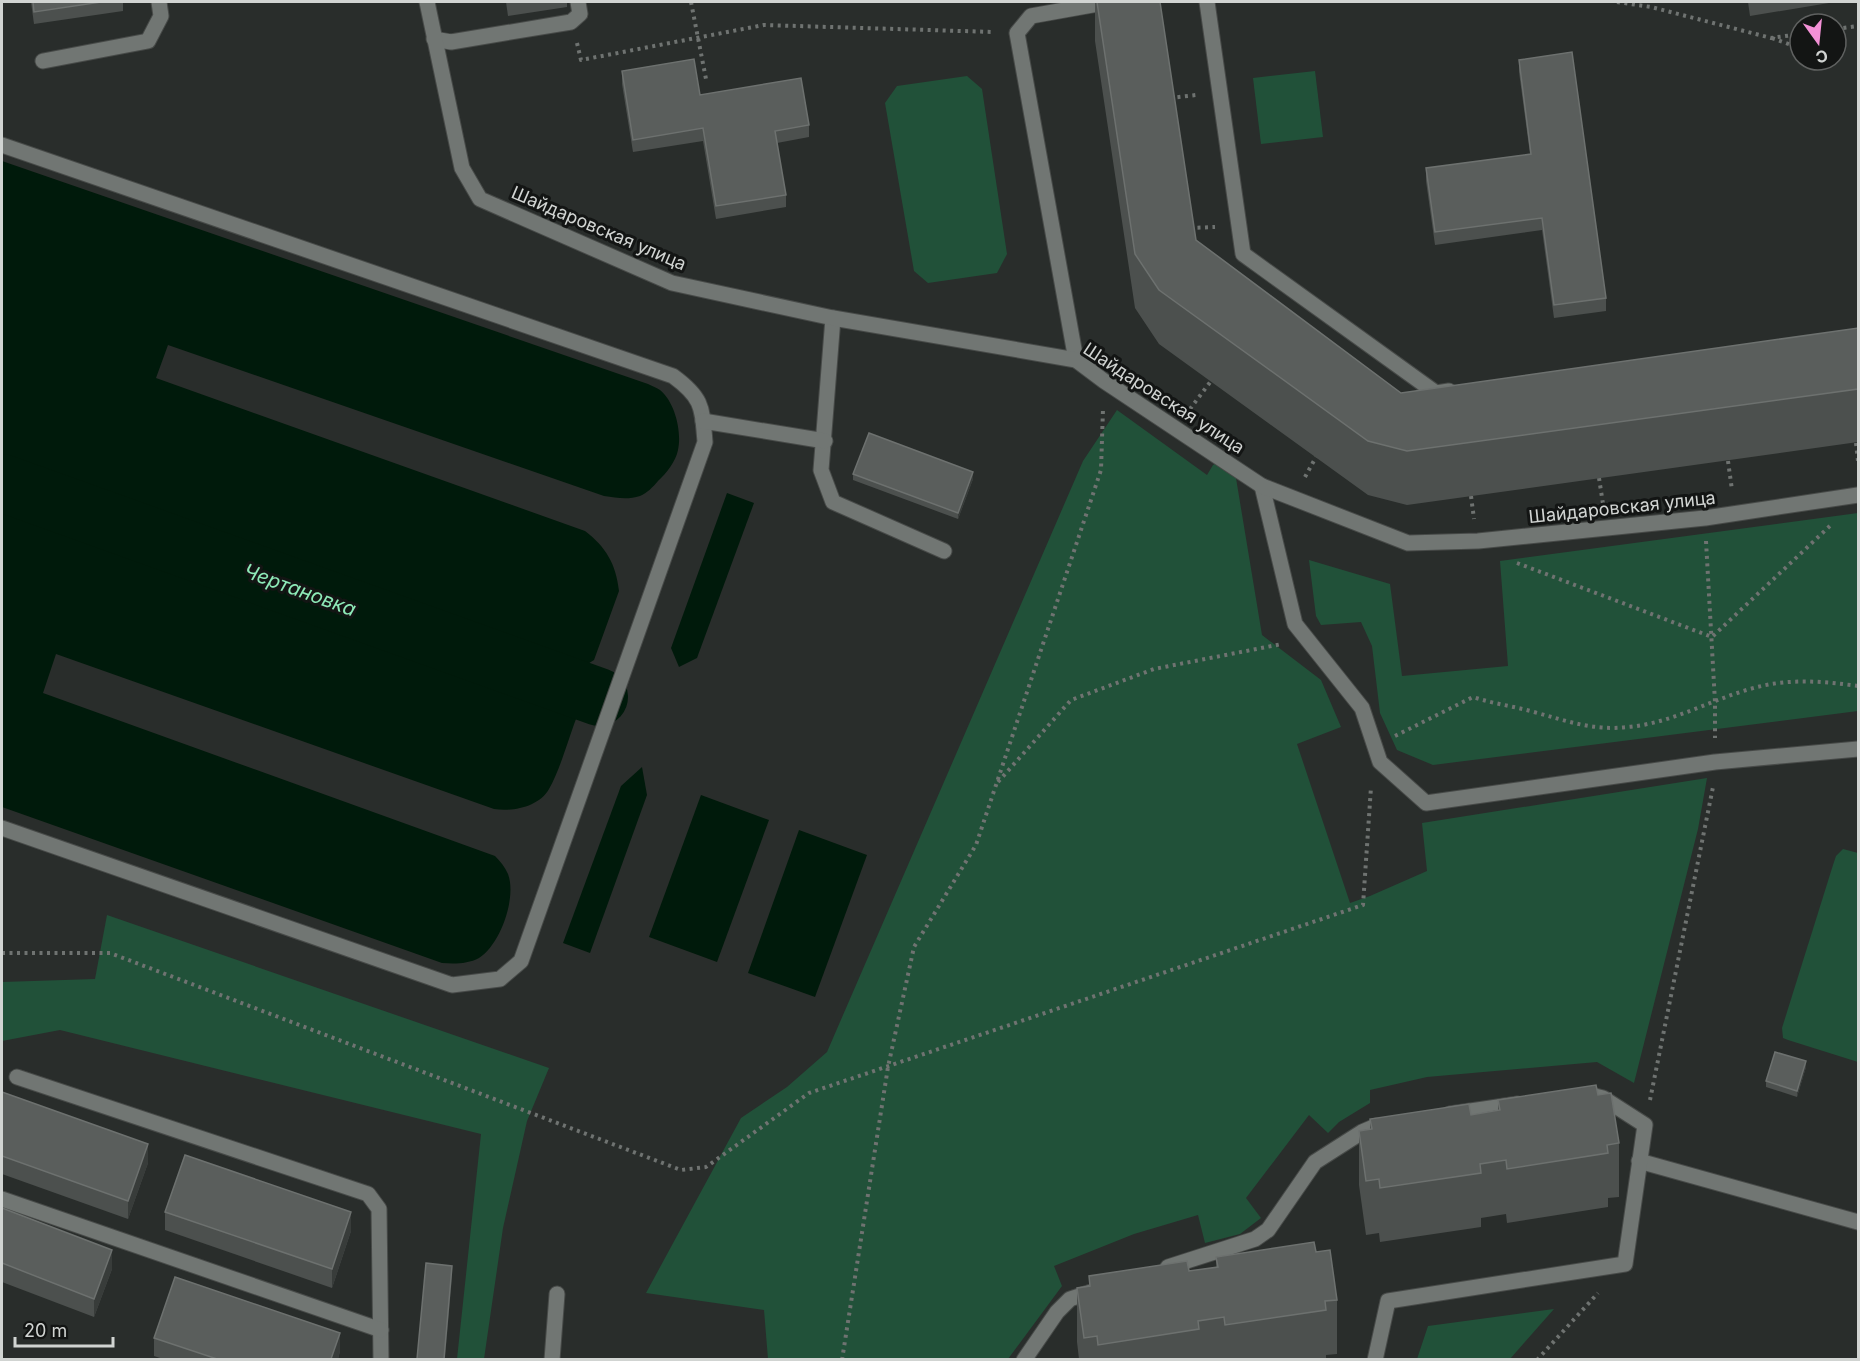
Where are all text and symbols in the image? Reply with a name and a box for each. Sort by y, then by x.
north arrow [1788,12,1848,72]
text: С [1813,45,1830,68]
street label: Шайдаровская улица [508,182,690,274]
street label: Шайдаровская улица [1080,338,1248,458]
street label: Шайдаровская улица [1528,487,1716,527]
water label: Чертановка [241,559,359,621]
scale bar [15,1310,112,1348]
text: 20 m [24,1320,67,1341]

